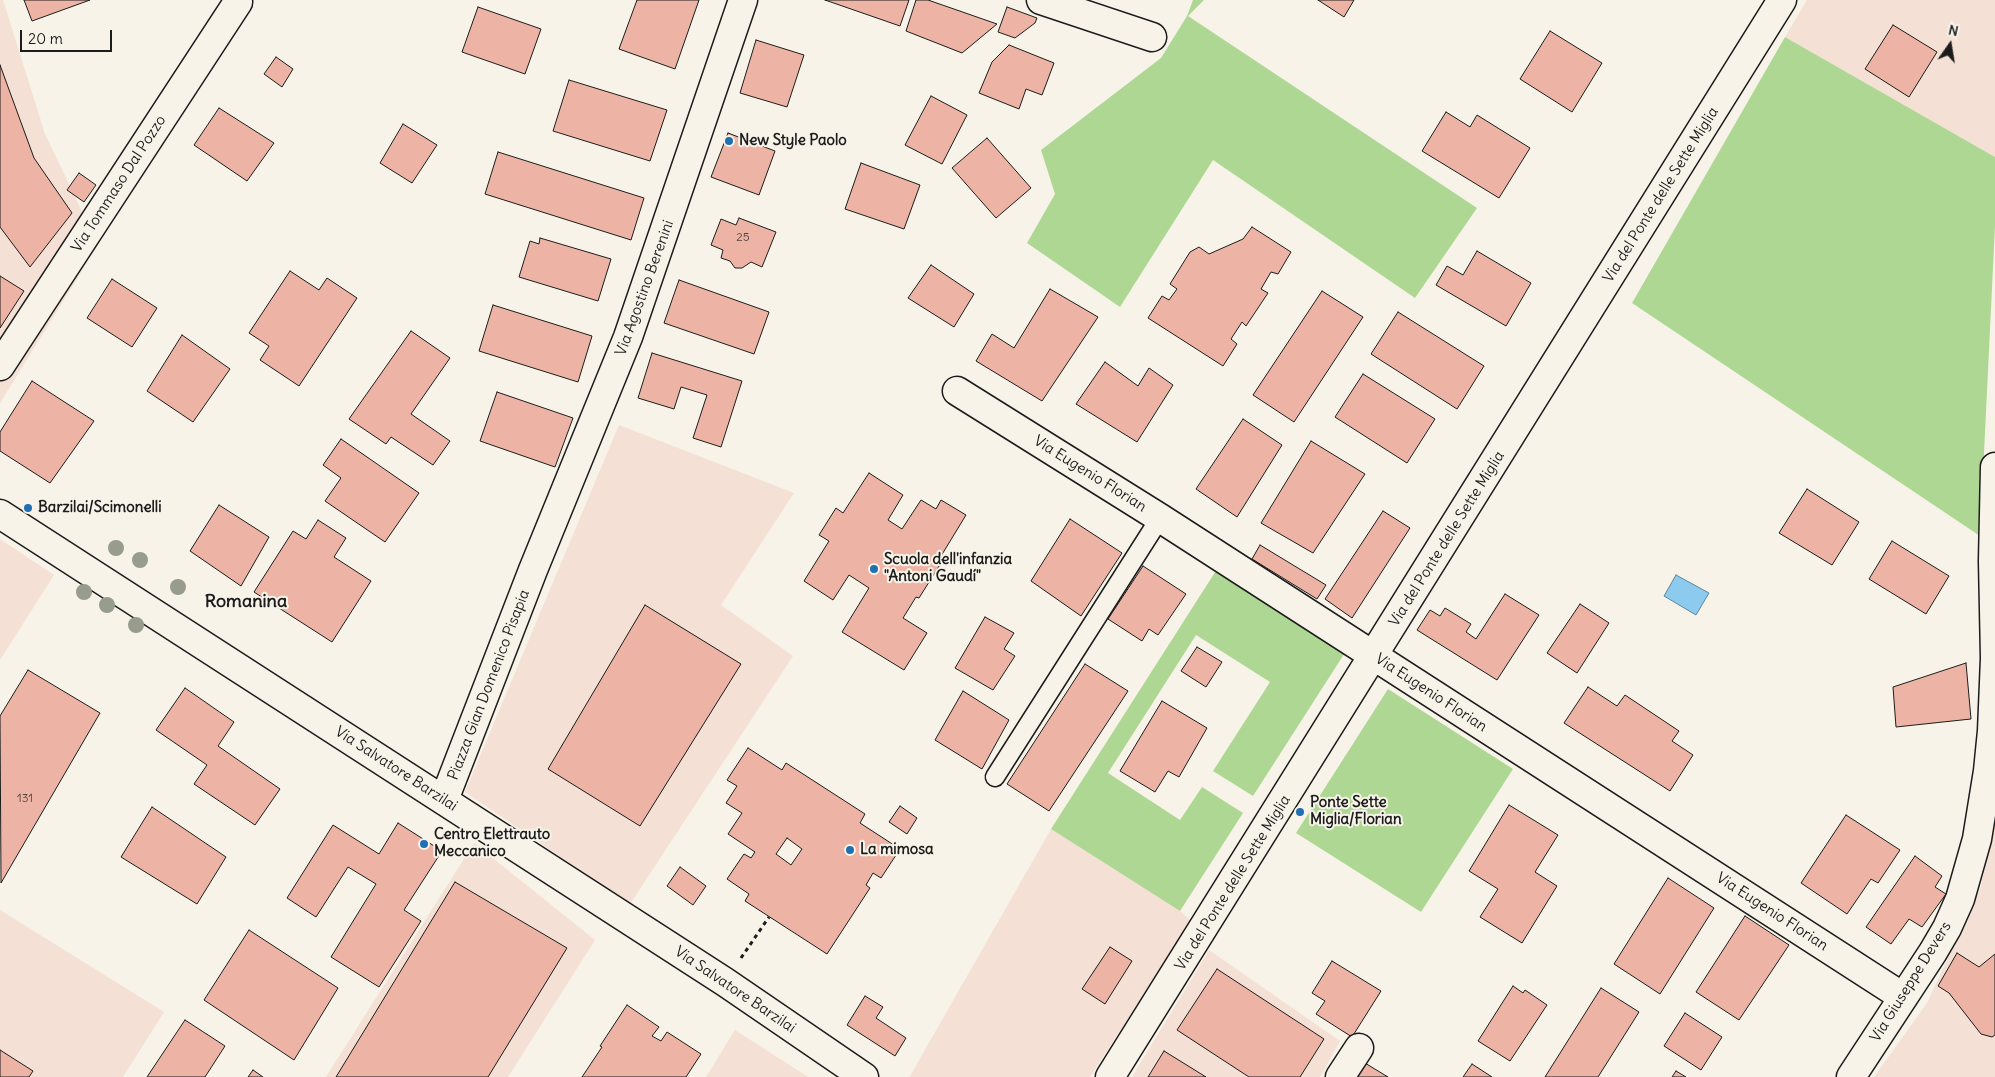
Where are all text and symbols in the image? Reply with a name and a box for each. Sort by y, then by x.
scale bar [22,20,115,52]
north arrow [1925,20,1975,70]
text: N [1947,21,1960,40]
text: 20 m [28,29,63,48]
street label: Via del Ponte delle Sette Miglia [1600,104,1722,286]
street label: Via Tommaso Dal Pozzo [68,112,170,256]
place label: New Style Paolo [739,132,847,150]
marker: New Style Paolo [723,135,735,147]
street label: Via Agostino Berenini [612,218,678,358]
house number: 25 [736,231,750,245]
street label: Via Eugenio Florian [1030,432,1150,516]
street label: Via del Ponte delle Sette Miglia [1386,448,1508,630]
place label: Barzilai/Scimonelli [38,499,162,517]
marker: Barzilai/Scimonelli [22,502,34,514]
place label: Scuola dell'infanzia "Antoni Gaudí" [884,551,1012,586]
marker: Scuola dell'infanzia "Antoni Gaudí" [868,563,880,575]
street label: Piazza Gian Domenico Pisapia [444,587,534,783]
district label: Romanina [205,591,287,613]
street label: Via Eugenio Florian [1372,650,1490,736]
street label: Via Salvatore Barzilai [332,723,460,815]
house number: 131 [17,792,33,806]
street label: Via del Ponte delle Sette Miglia [1172,792,1294,974]
place label: Ponte Sette Miglia/Florian [1310,794,1402,829]
marker: Ponte Sette Miglia/Florian [1294,806,1306,818]
place label: Centro Elettrauto Meccanico [434,826,550,861]
marker: Centro Elettrauto Meccanico [418,838,430,850]
place label: La mimosa [860,841,934,859]
marker: La mimosa [844,844,856,856]
street label: Via Eugenio Florian [1713,869,1831,955]
street label: Via Giuseppe Devers [1867,918,1955,1046]
street label: Via Salvatore Barzilai [671,943,799,1037]

